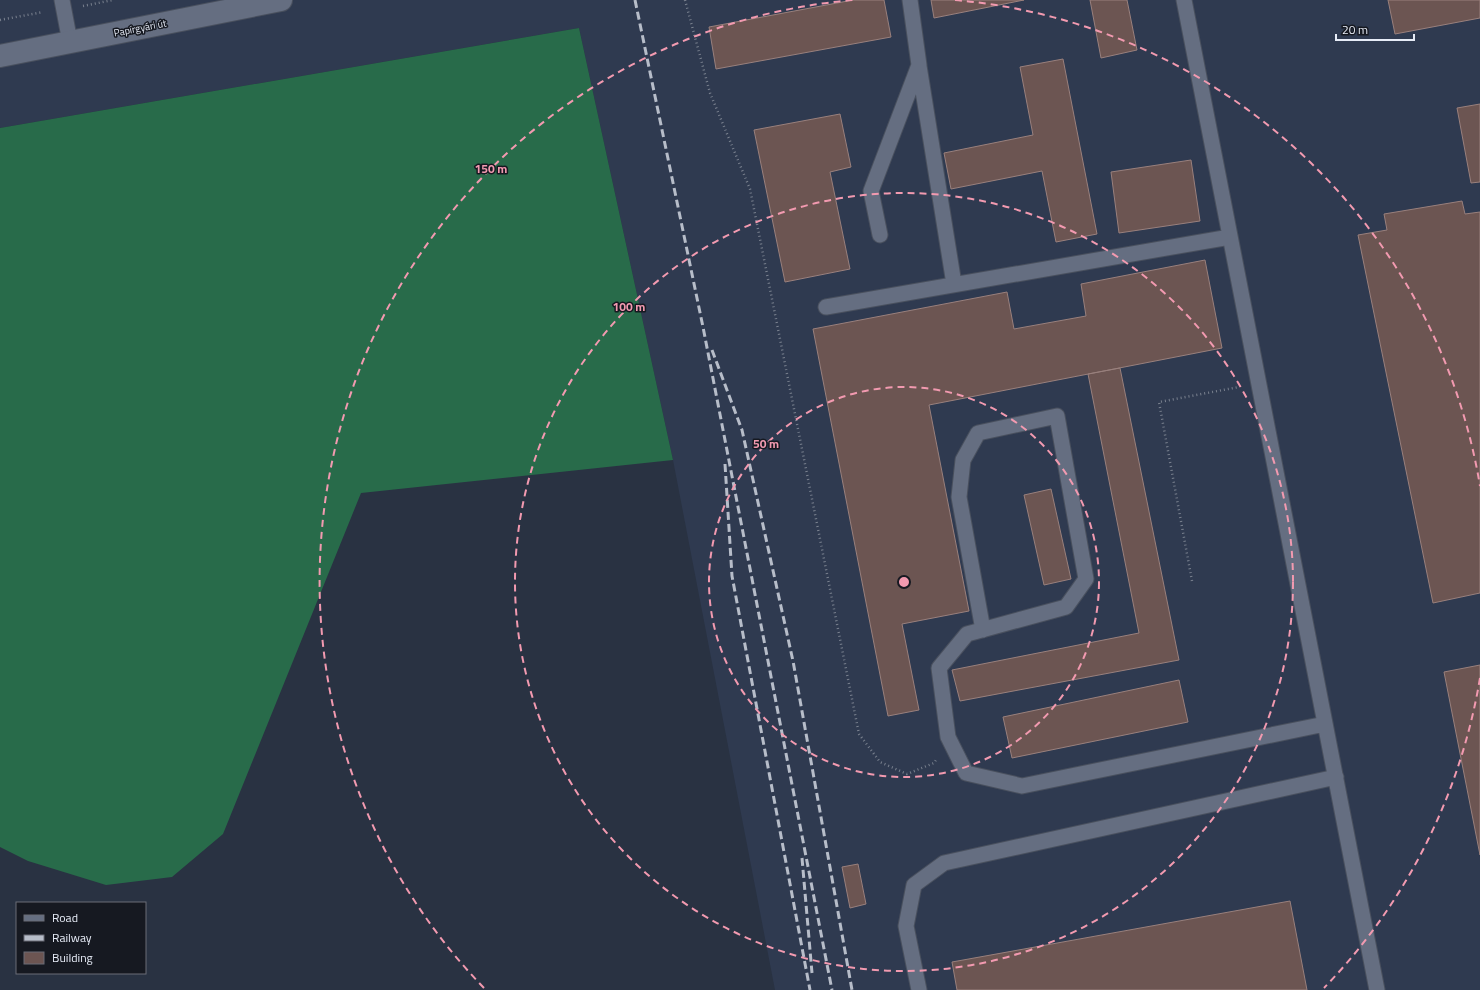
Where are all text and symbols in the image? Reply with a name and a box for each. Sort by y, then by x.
street label: Papírgyári út [112,15,168,40]
scale bar [1336,16,1414,42]
text: 20 m [1342,20,1368,39]
text: 150 m [475,159,507,178]
text: 100 m [613,297,645,316]
text: 50 m [753,434,779,453]
centre of rings [897,575,911,589]
legend [16,902,146,974]
text: Road [52,908,78,927]
text: Railway [52,928,92,947]
text: Building [52,948,93,967]

